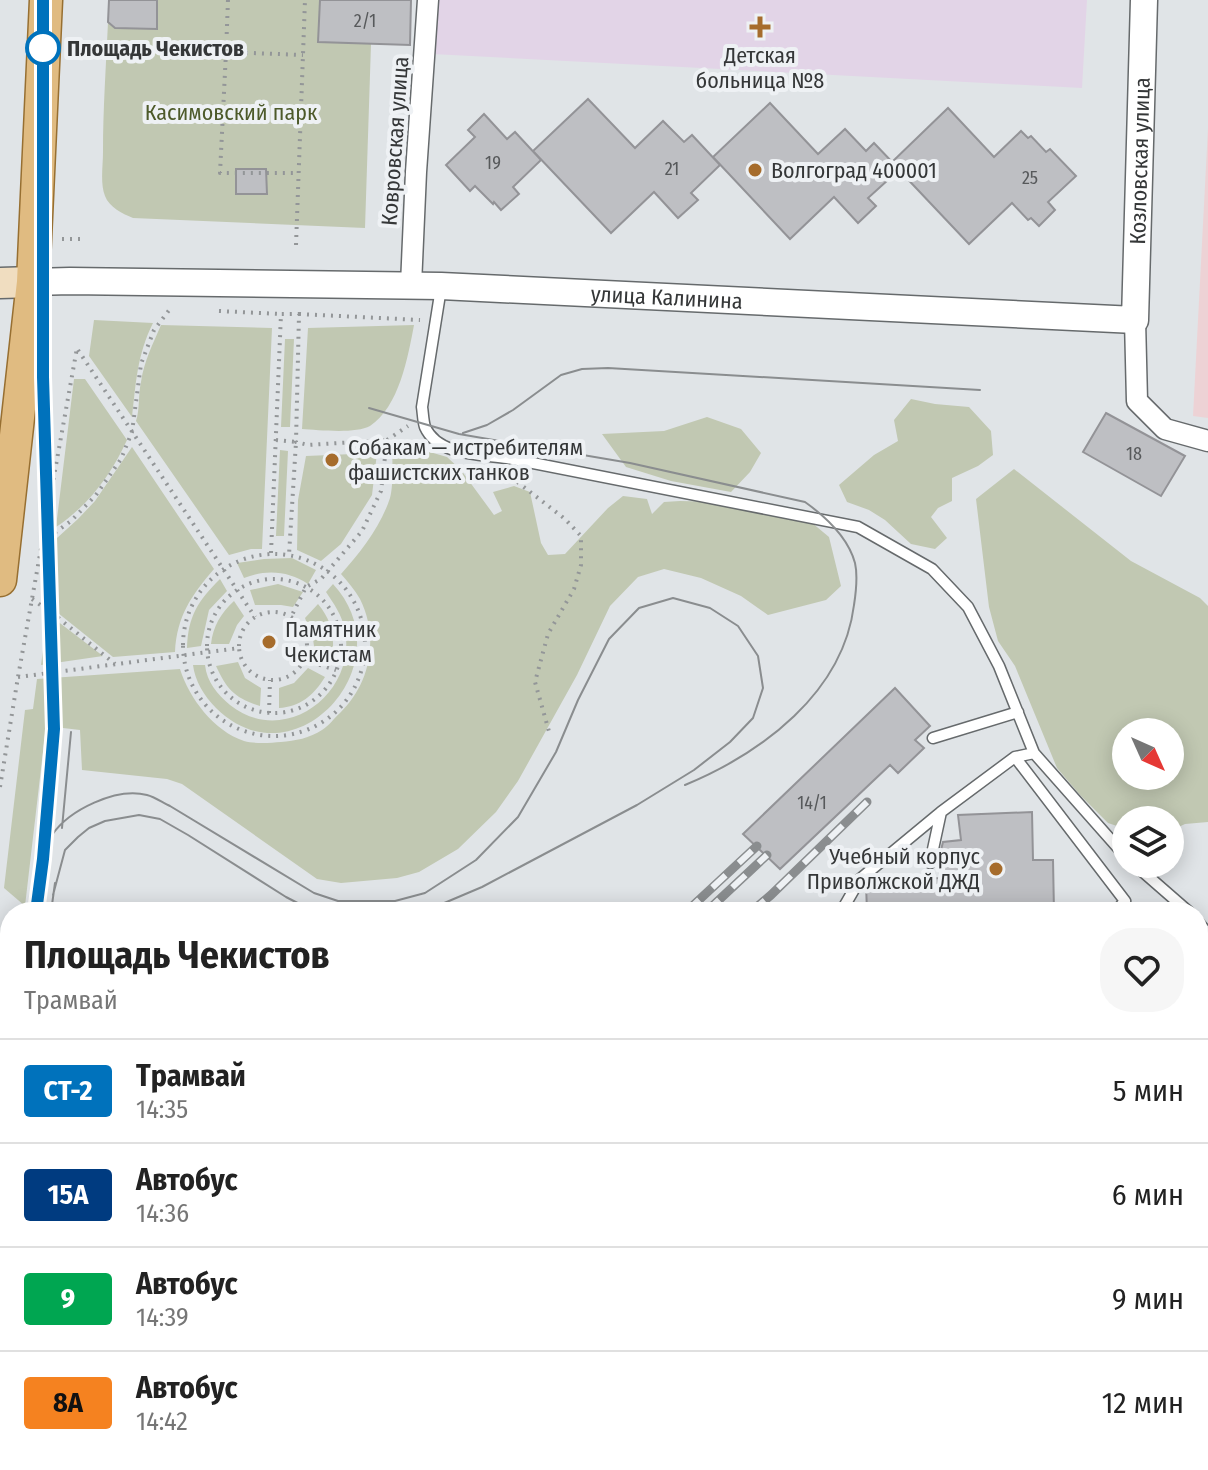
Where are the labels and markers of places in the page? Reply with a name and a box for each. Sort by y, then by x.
marker: Детская больница №8 [749,16,771,38]
marker: Площадь Чекистов [26,31,60,65]
place label: Площадь Чекистов [67,35,244,62]
place label: Детская больница №8 [696,42,824,94]
place label: Волгоград 400001 [771,157,937,184]
marker: Волгоград 400001 [746,161,764,179]
place label: Собакам — истребителям фашистских танков [348,434,583,486]
marker: Собакам — истребителям фашистских танков [323,451,341,469]
place label: Памятник Чекистам [285,616,377,668]
marker: Памятник Чекистам [260,633,278,651]
place label: Учебный корпус Приволжской ДЖД [807,843,981,895]
marker: Учебный корпус Приволжской ДЖД [987,860,1005,878]

